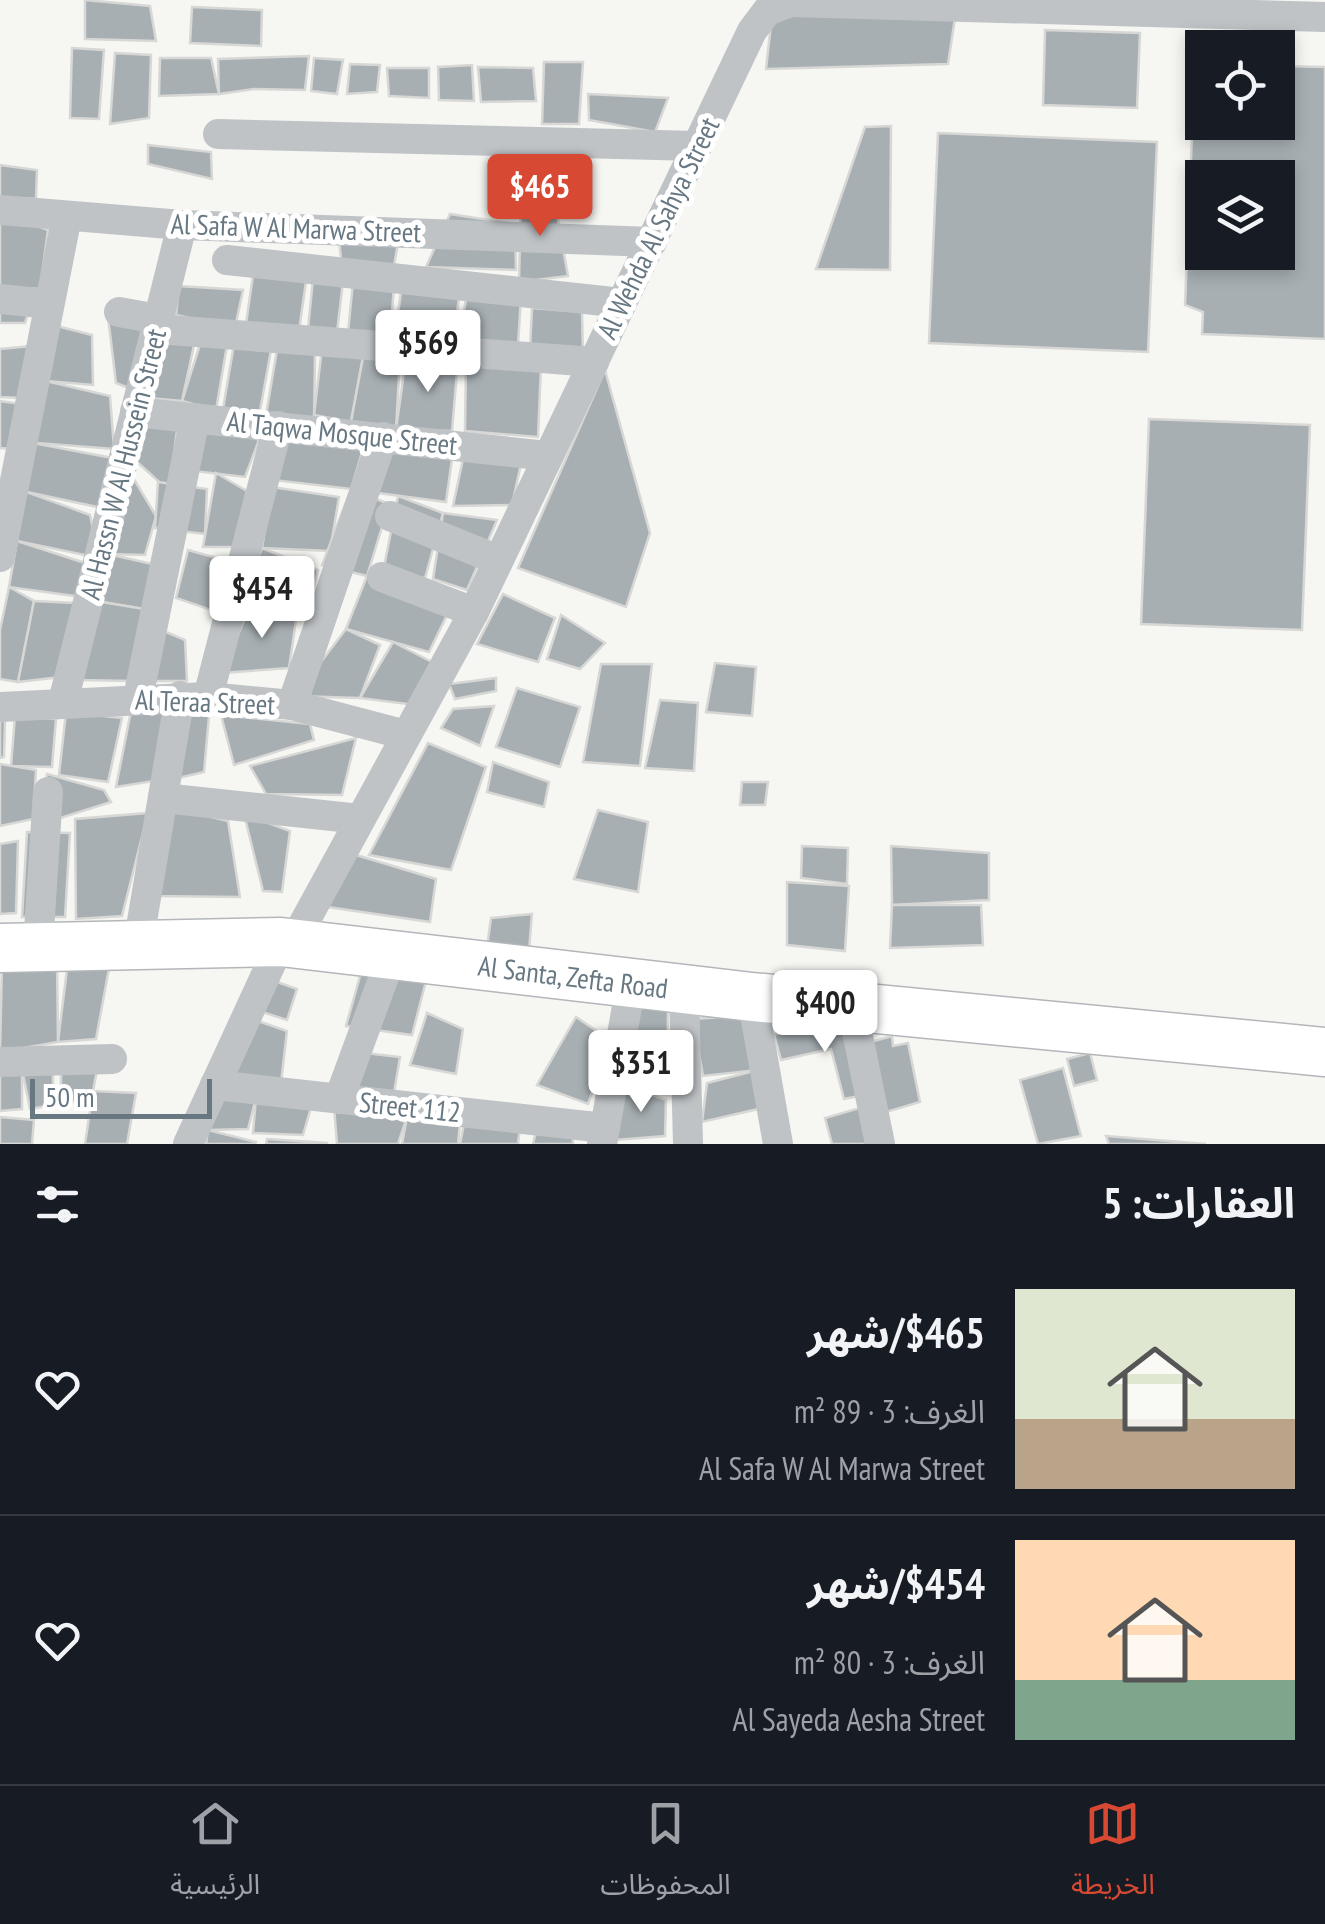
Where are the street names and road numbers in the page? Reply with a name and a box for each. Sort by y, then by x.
street label: Al Wehda Al Sahya Street [588,111,727,345]
street label: Al Safa W Al Marwa Street [170,205,422,250]
street label: Al Hassn W Al Hussein Street [71,324,174,603]
street label: Al Taqwa Mosque Street [225,402,459,463]
street label: Al Teraa Street [134,681,276,722]
street label: Al Santa, Zefta Road [476,946,670,1007]
street label: Street 112 [358,1083,463,1130]

